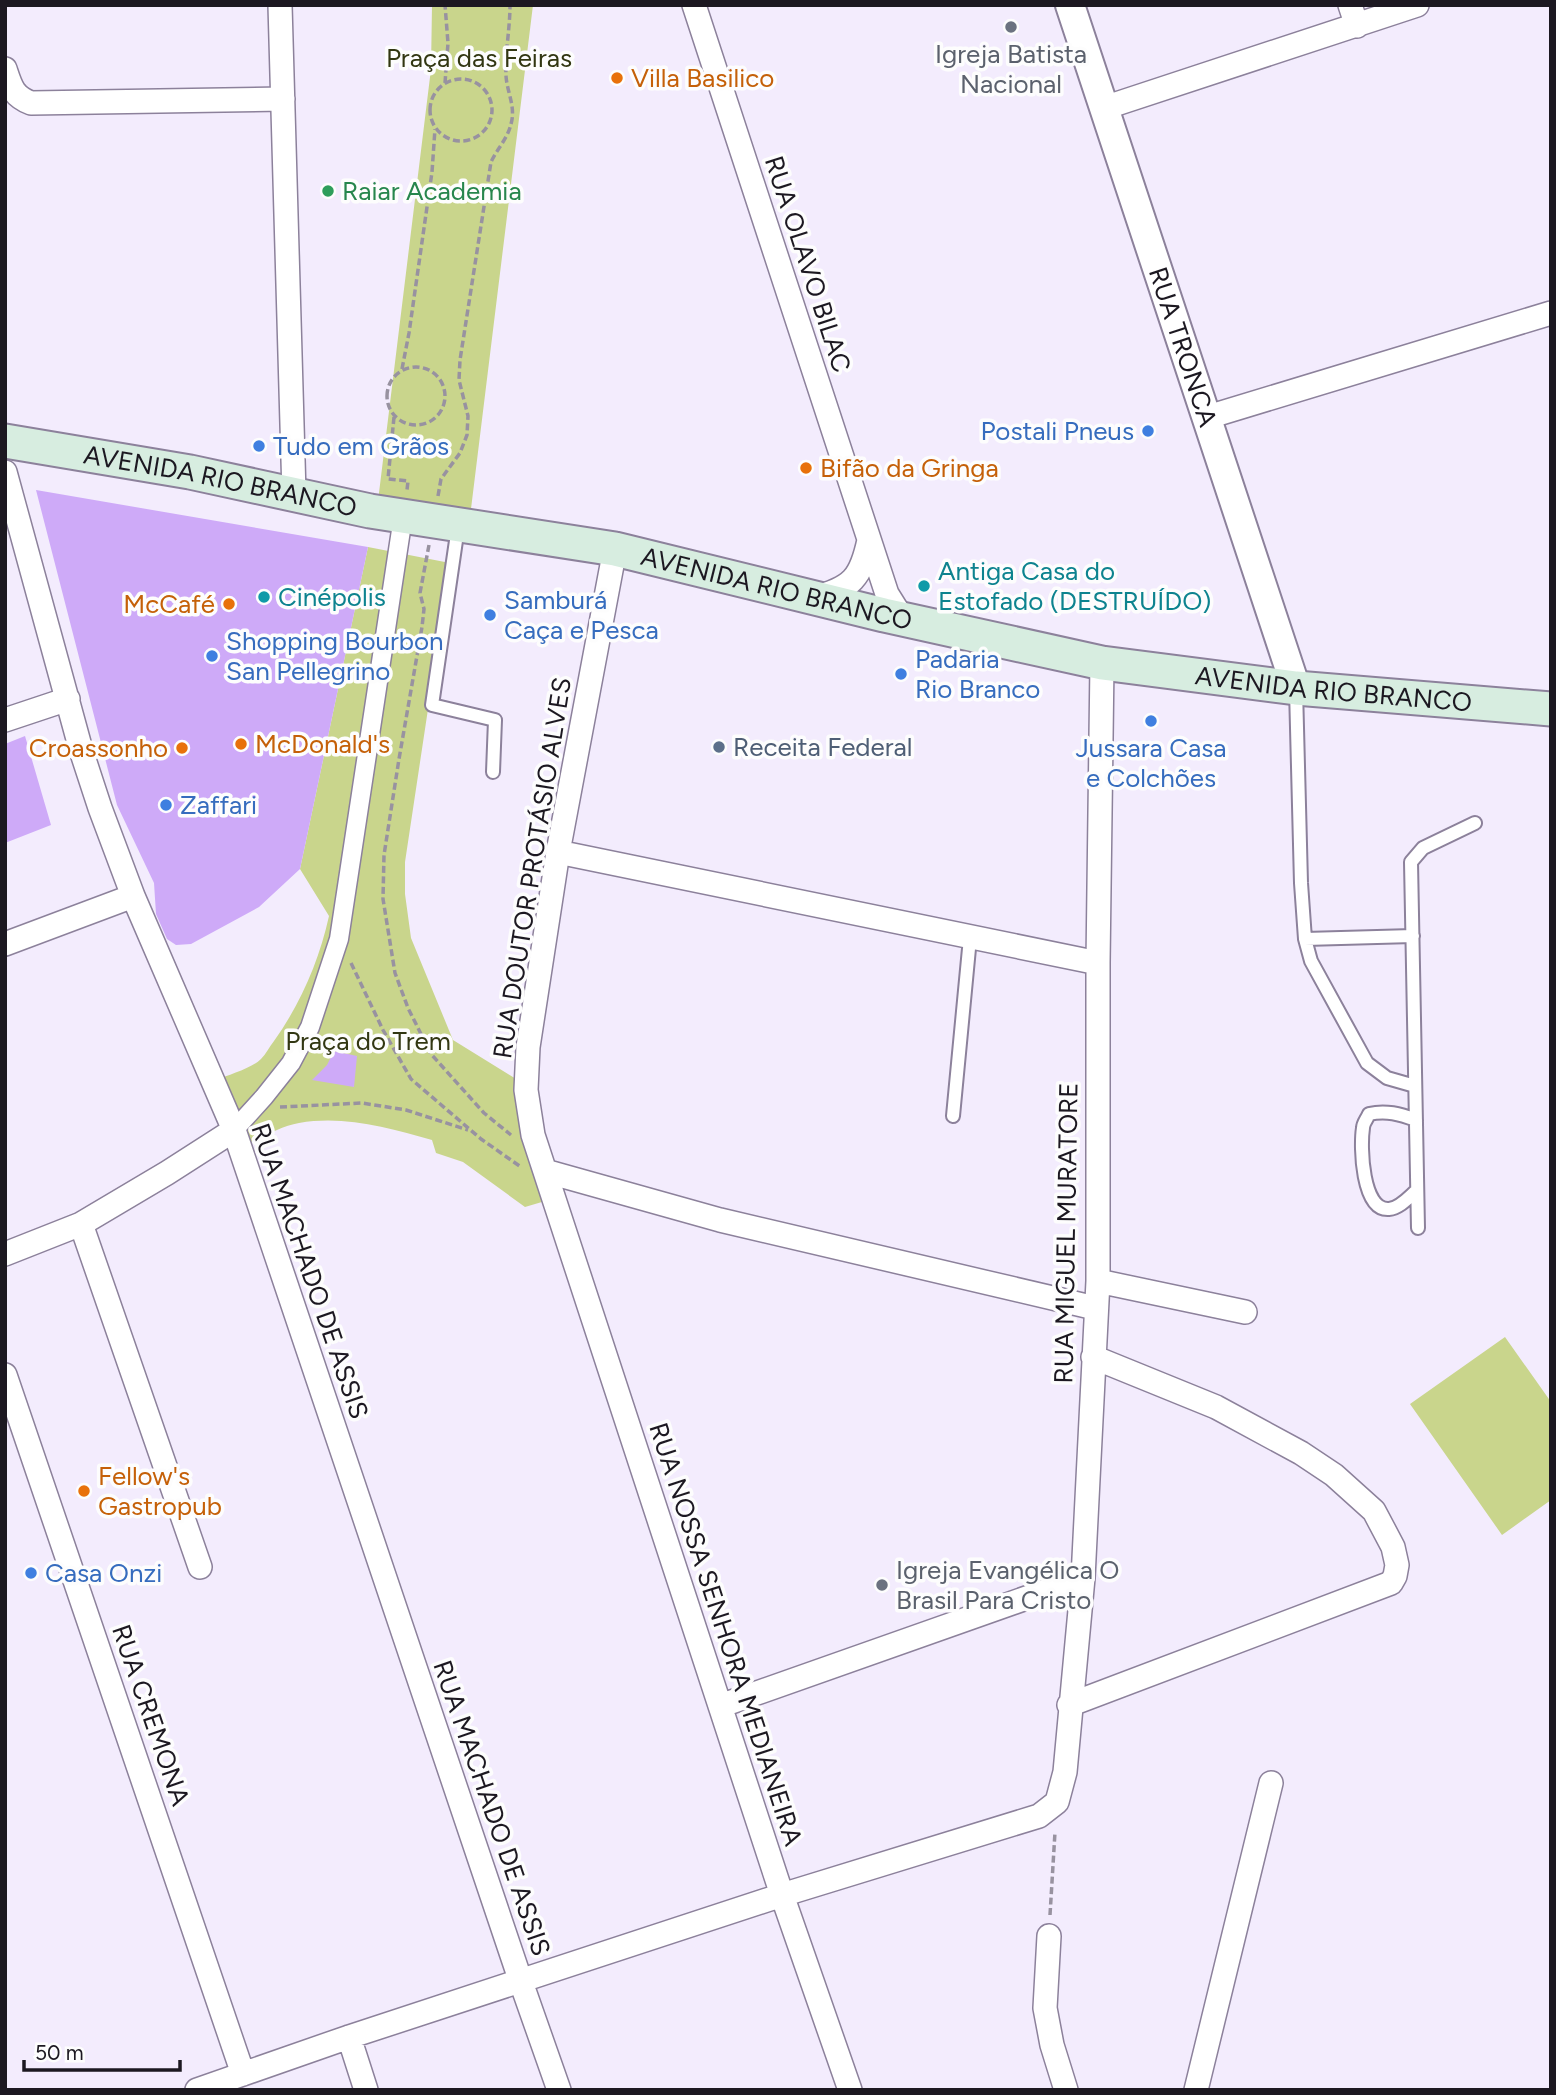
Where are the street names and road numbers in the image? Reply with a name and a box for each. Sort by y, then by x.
street label: RUA OLAVO BILAC [758,152,858,376]
street label: RUA TRONCA [1142,263,1224,431]
street label: AVENIDA RIO BRANCO [81,438,360,524]
street label: AVENIDA RIO BRANCO [638,540,915,637]
street label: AVENIDA RIO BRANCO [1193,659,1473,718]
street label: RUA DOUTOR PROTÁSIO ALVES [486,675,578,1061]
street label: RUA MIGUEL MURATORE [1047,1082,1085,1384]
street label: RUA MACHADO DE ASSIS [244,1119,376,1423]
street label: RUA NOSSA SENHORA MEDIANEIRA [642,1418,810,1850]
street label: RUA CREMONA [105,1620,197,1810]
street label: RUA MACHADO DE ASSIS [426,1656,558,1960]

